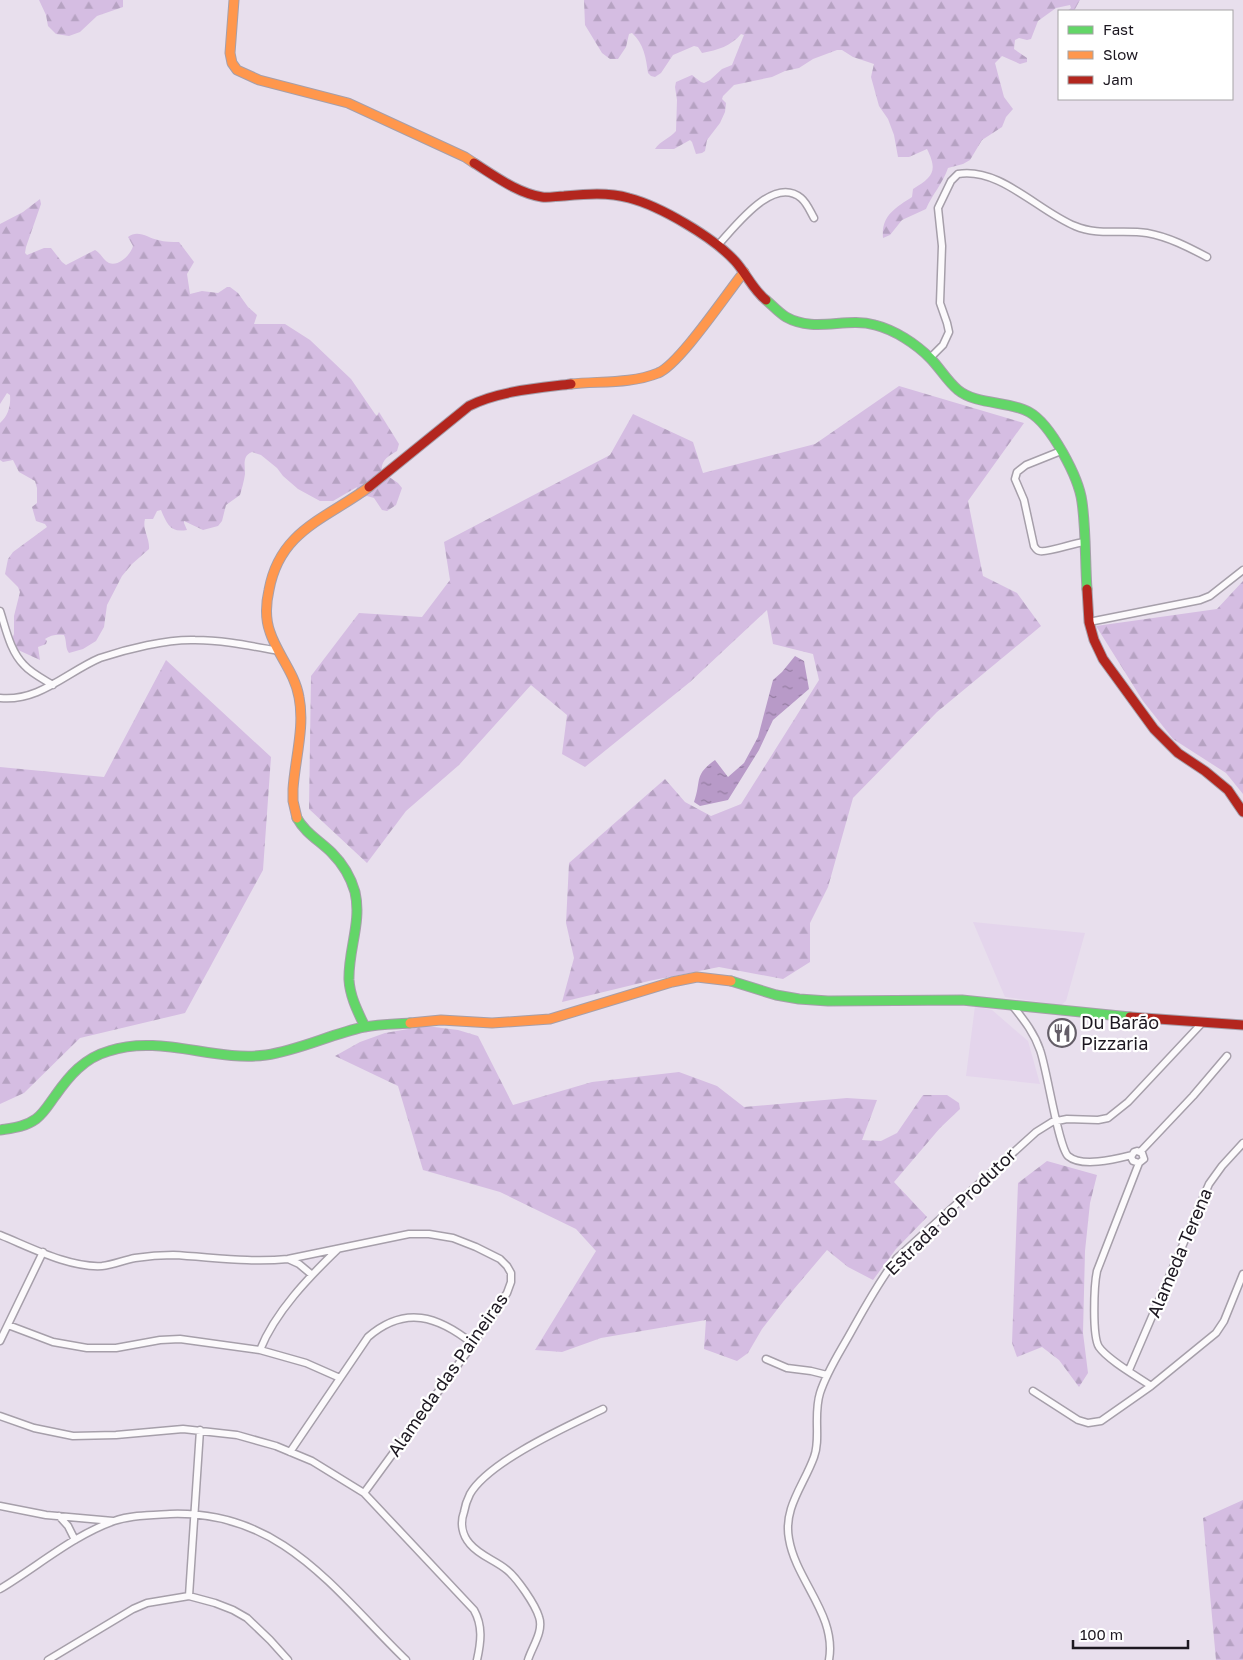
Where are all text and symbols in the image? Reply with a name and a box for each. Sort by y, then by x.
legend [1058,10,1233,100]
text: Fast [1103,20,1134,38]
text: Slow [1103,45,1138,63]
text: Jam [1103,70,1133,88]
place label: Du Barão Pizzaria [1081,1011,1159,1054]
restaurant icon: Du Barão Pizzaria [1047,1018,1077,1048]
street label: Estrada do Produtor [880,1143,1020,1279]
street label: Alameda Terena [1142,1185,1216,1321]
street label: Alameda das Paineiras [382,1288,512,1460]
scale bar [1073,1618,1188,1650]
text: 100 m [1080,1625,1123,1643]

